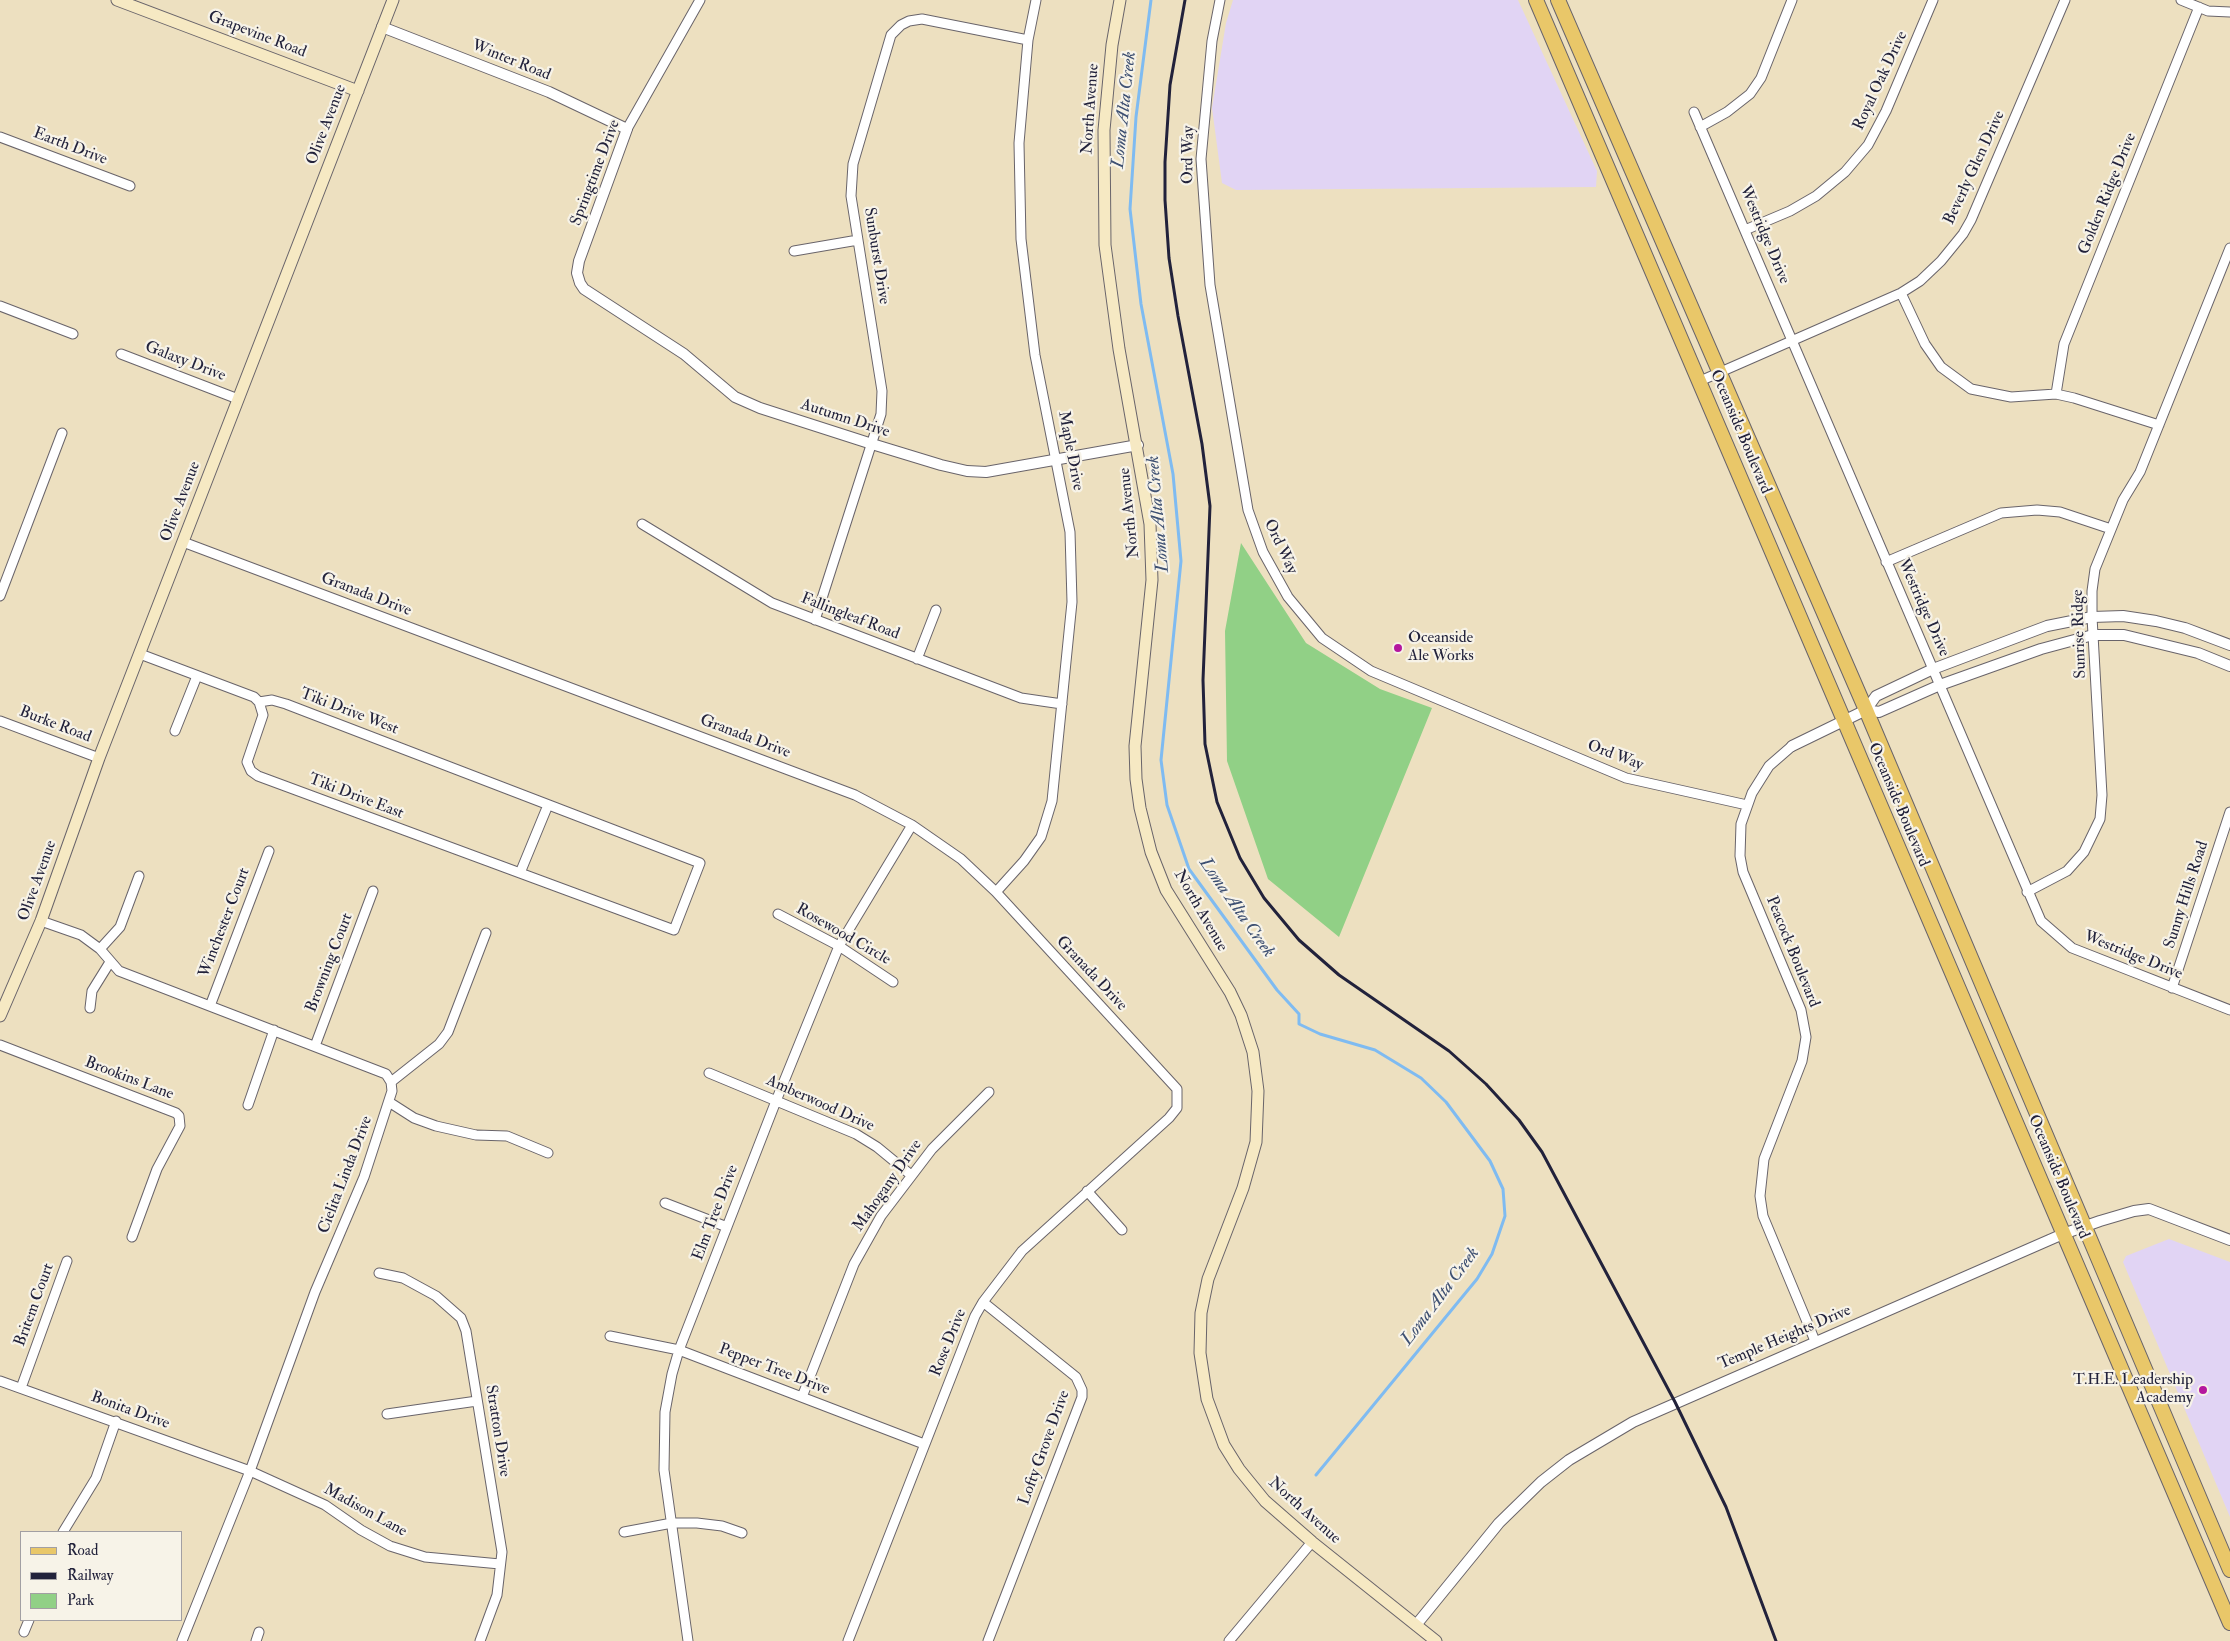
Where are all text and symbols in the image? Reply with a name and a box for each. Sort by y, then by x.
street label: Grapevine Road [205,7,309,63]
street label: Royal Oak Drive [1850,28,1912,134]
street label: Winter Road [469,36,553,86]
water label: Loma Alta Creek [1108,51,1142,169]
street label: North Avenue [1078,63,1104,155]
street label: Olive Avenue [303,82,351,168]
street label: Beverly Glen Drive [1940,108,2010,228]
street label: Springtime Drive [567,117,625,229]
street label: Earth Drive [30,124,110,170]
street label: Ord Way [1179,126,1199,184]
street label: Golden Ridge Drive [2075,130,2141,258]
street label: Westridge Drive [1735,183,1793,287]
street label: Sunburst Drive [859,206,893,306]
street label: Galaxy Drive [142,338,228,386]
street label: Oceanside Boulevard [1705,367,1775,497]
street label: Autumn Drive [798,396,892,442]
street label: Maple Drive [1053,410,1087,492]
water label: Loma Alta Creek [1143,455,1175,573]
street label: Olive Avenue [157,459,205,545]
street label: North Avenue [1116,467,1144,559]
street label: Ord Way [1259,516,1301,578]
street label: Westridge Drive [1893,556,1953,660]
street label: Granada Drive [318,569,414,621]
street label: Fallingleaf Road [798,589,902,645]
street label: Sunrise Ridge [2069,589,2091,679]
place label: Oceanside Ale Works [1408,629,1474,667]
marker: Oceanside Ale Works [1392,642,1404,654]
street label: Tiki Drive West [297,685,401,739]
street label: Burke Road [16,702,94,748]
street label: Granada Drive [697,711,793,763]
street label: Ord Way [1584,737,1646,775]
street label: Oceanside Boulevard [1863,740,1933,870]
street label: Tiki Drive East [306,770,406,824]
street label: Olive Avenue [15,838,61,924]
street label: Sunny Hills Road [2161,839,2213,951]
water label: Loma Alta Creek [1194,854,1278,962]
street label: Winchester Court [195,865,255,981]
street label: North Avenue [1169,867,1231,955]
street label: Peacock Boulevard [1761,894,1823,1010]
street label: Rosewood Circle [792,900,894,970]
street label: Browning Court [302,911,358,1015]
street label: Westridge Drive [2081,927,2185,985]
street label: Granada Drive [1051,933,1131,1015]
street label: Brookins Lane [82,1053,176,1105]
street label: Amberwood Drive [763,1072,877,1136]
street label: Oceanside Boulevard [2023,1112,2093,1242]
street label: Cielita Linda Drive [315,1114,377,1236]
street label: Mahogany Drive [849,1136,927,1236]
street label: Elm Tree Drive [689,1162,743,1264]
water label: Loma Alta Creek [1397,1244,1485,1350]
street label: Britem Court [11,1261,59,1349]
street label: Temple Heights Drive [1716,1301,1854,1375]
street label: Rose Drive [927,1306,971,1380]
street label: Pepper Tree Drive [716,1340,832,1400]
place label: T.H.E. Leadership Academy [2073,1371,2193,1409]
street label: Stratton Drive [480,1384,514,1478]
marker: T.H.E. Leadership Academy [2197,1384,2209,1396]
street label: Bonita Drive [88,1388,172,1434]
street label: Lofty Grove Drive [1015,1388,1075,1508]
street label: North Avenue [1264,1473,1344,1549]
street label: Madison Lane [320,1480,410,1542]
legend [20,1531,182,1621]
text: Road [67,1541,98,1560]
text: Railway [67,1566,113,1585]
text: Park [67,1591,94,1610]

